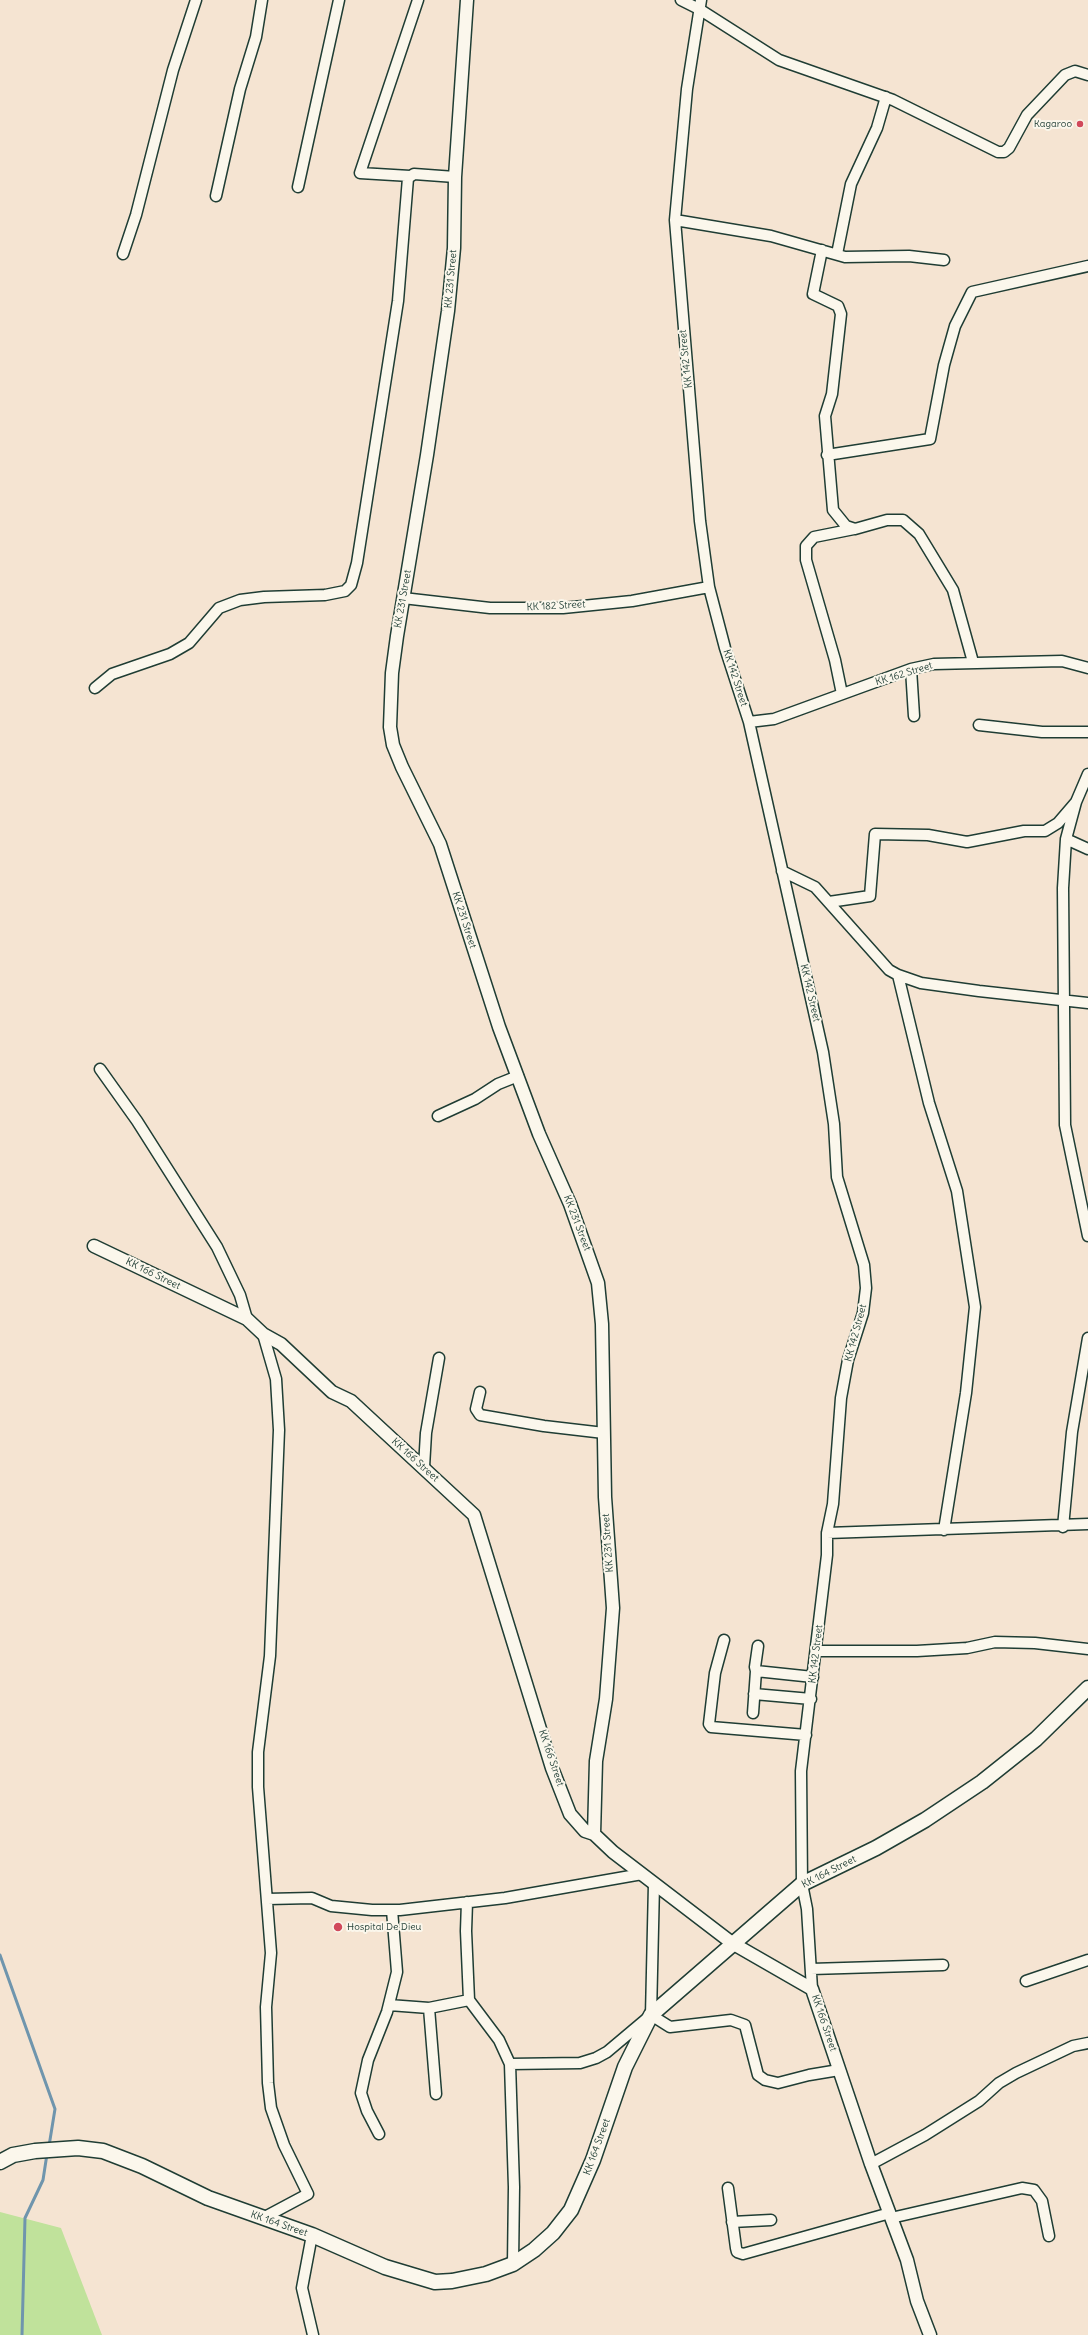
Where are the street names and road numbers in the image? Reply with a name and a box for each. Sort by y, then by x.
street label: KK 231 Street [442,249,460,309]
street label: KK 142 Street [677,329,695,389]
street label: KK 231 Street [392,569,414,629]
street label: KK 182 Street [526,598,586,614]
street label: KK 142 Street [720,648,750,708]
street label: KK 162 Street [874,660,934,688]
street label: KK 231 Street [449,890,479,950]
street label: KK 142 Street [798,963,822,1023]
street label: KK 231 Street [561,1193,593,1253]
street label: KK 166 Street [124,1256,182,1292]
street label: KK 142 Street [843,1303,869,1363]
street label: KK 166 Street [389,1436,441,1484]
street label: KK 231 Street [600,1513,616,1573]
street label: KK 142 Street [806,1624,826,1684]
street label: KK 166 Street [536,1728,566,1788]
street label: KK 164 Street [800,1853,858,1891]
street label: KK 166 Street [809,1993,839,2053]
street label: KK 164 Street [581,2117,613,2177]
street label: KK 164 Street [249,2209,309,2239]

